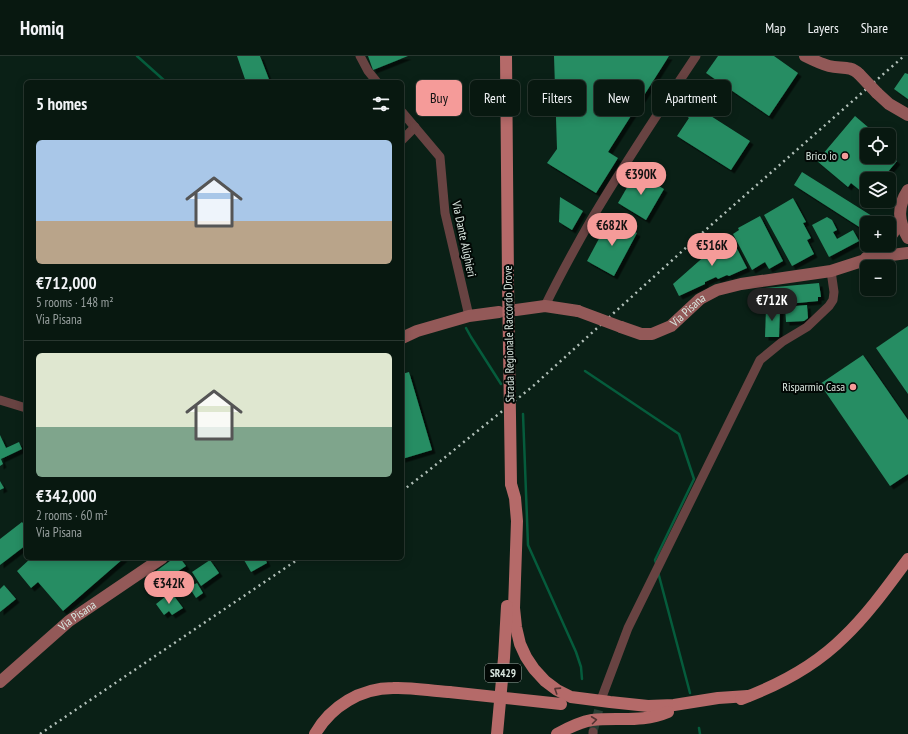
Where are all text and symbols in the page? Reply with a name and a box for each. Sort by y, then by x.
text: Homiq [20,16,64,40]
text: Map [765,19,786,37]
text: Layers [808,19,839,37]
text: Share [861,19,888,37]
chip: Buy [416,80,462,116]
chip: Rent [470,80,520,116]
chip: Filters [528,80,586,116]
chip: New [594,80,644,116]
chip: Apartment [652,80,731,116]
text: 5 homes [36,93,87,115]
icon: filters [370,93,392,115]
map controls [860,128,896,296]
button: locate [860,128,896,164]
place label: Brico io [806,148,837,163]
marker: Brico io [840,151,850,161]
pin: €390K [613,162,669,196]
icon: home [178,166,250,238]
text: €390K [625,166,657,183]
button: layers [860,172,896,208]
street label: Via Dante Alighieri [449,199,480,278]
pin: €682K [584,213,640,247]
button: + [860,216,896,252]
text: €682K [596,217,628,234]
pin: €516K [684,233,740,267]
text: €516K [696,237,728,254]
button: − [860,260,896,296]
street label: Strada Regionale Raccordo Drove [500,265,517,403]
text: €712,000 [36,272,97,294]
pin: €712K [744,288,800,322]
street label: Via Pisana [666,290,708,330]
text: €712K [756,292,788,309]
text: 5 rooms · 148 m² [36,294,114,311]
text: Via Pisana [36,311,82,328]
icon: home [178,379,250,451]
place label: Risparmio Casa [782,379,845,394]
marker: Risparmio Casa [848,382,858,392]
text: €342,000 [36,485,97,507]
text: 2 rooms · 60 m² [36,507,108,524]
text: Via Pisana [36,524,82,541]
pin: €342K [141,571,197,605]
text: €342K [153,575,185,592]
street label: Via Pisana [54,597,99,634]
road number: SR429 [485,664,521,682]
one-way arrow [555,688,562,695]
one-way arrow [590,716,597,725]

